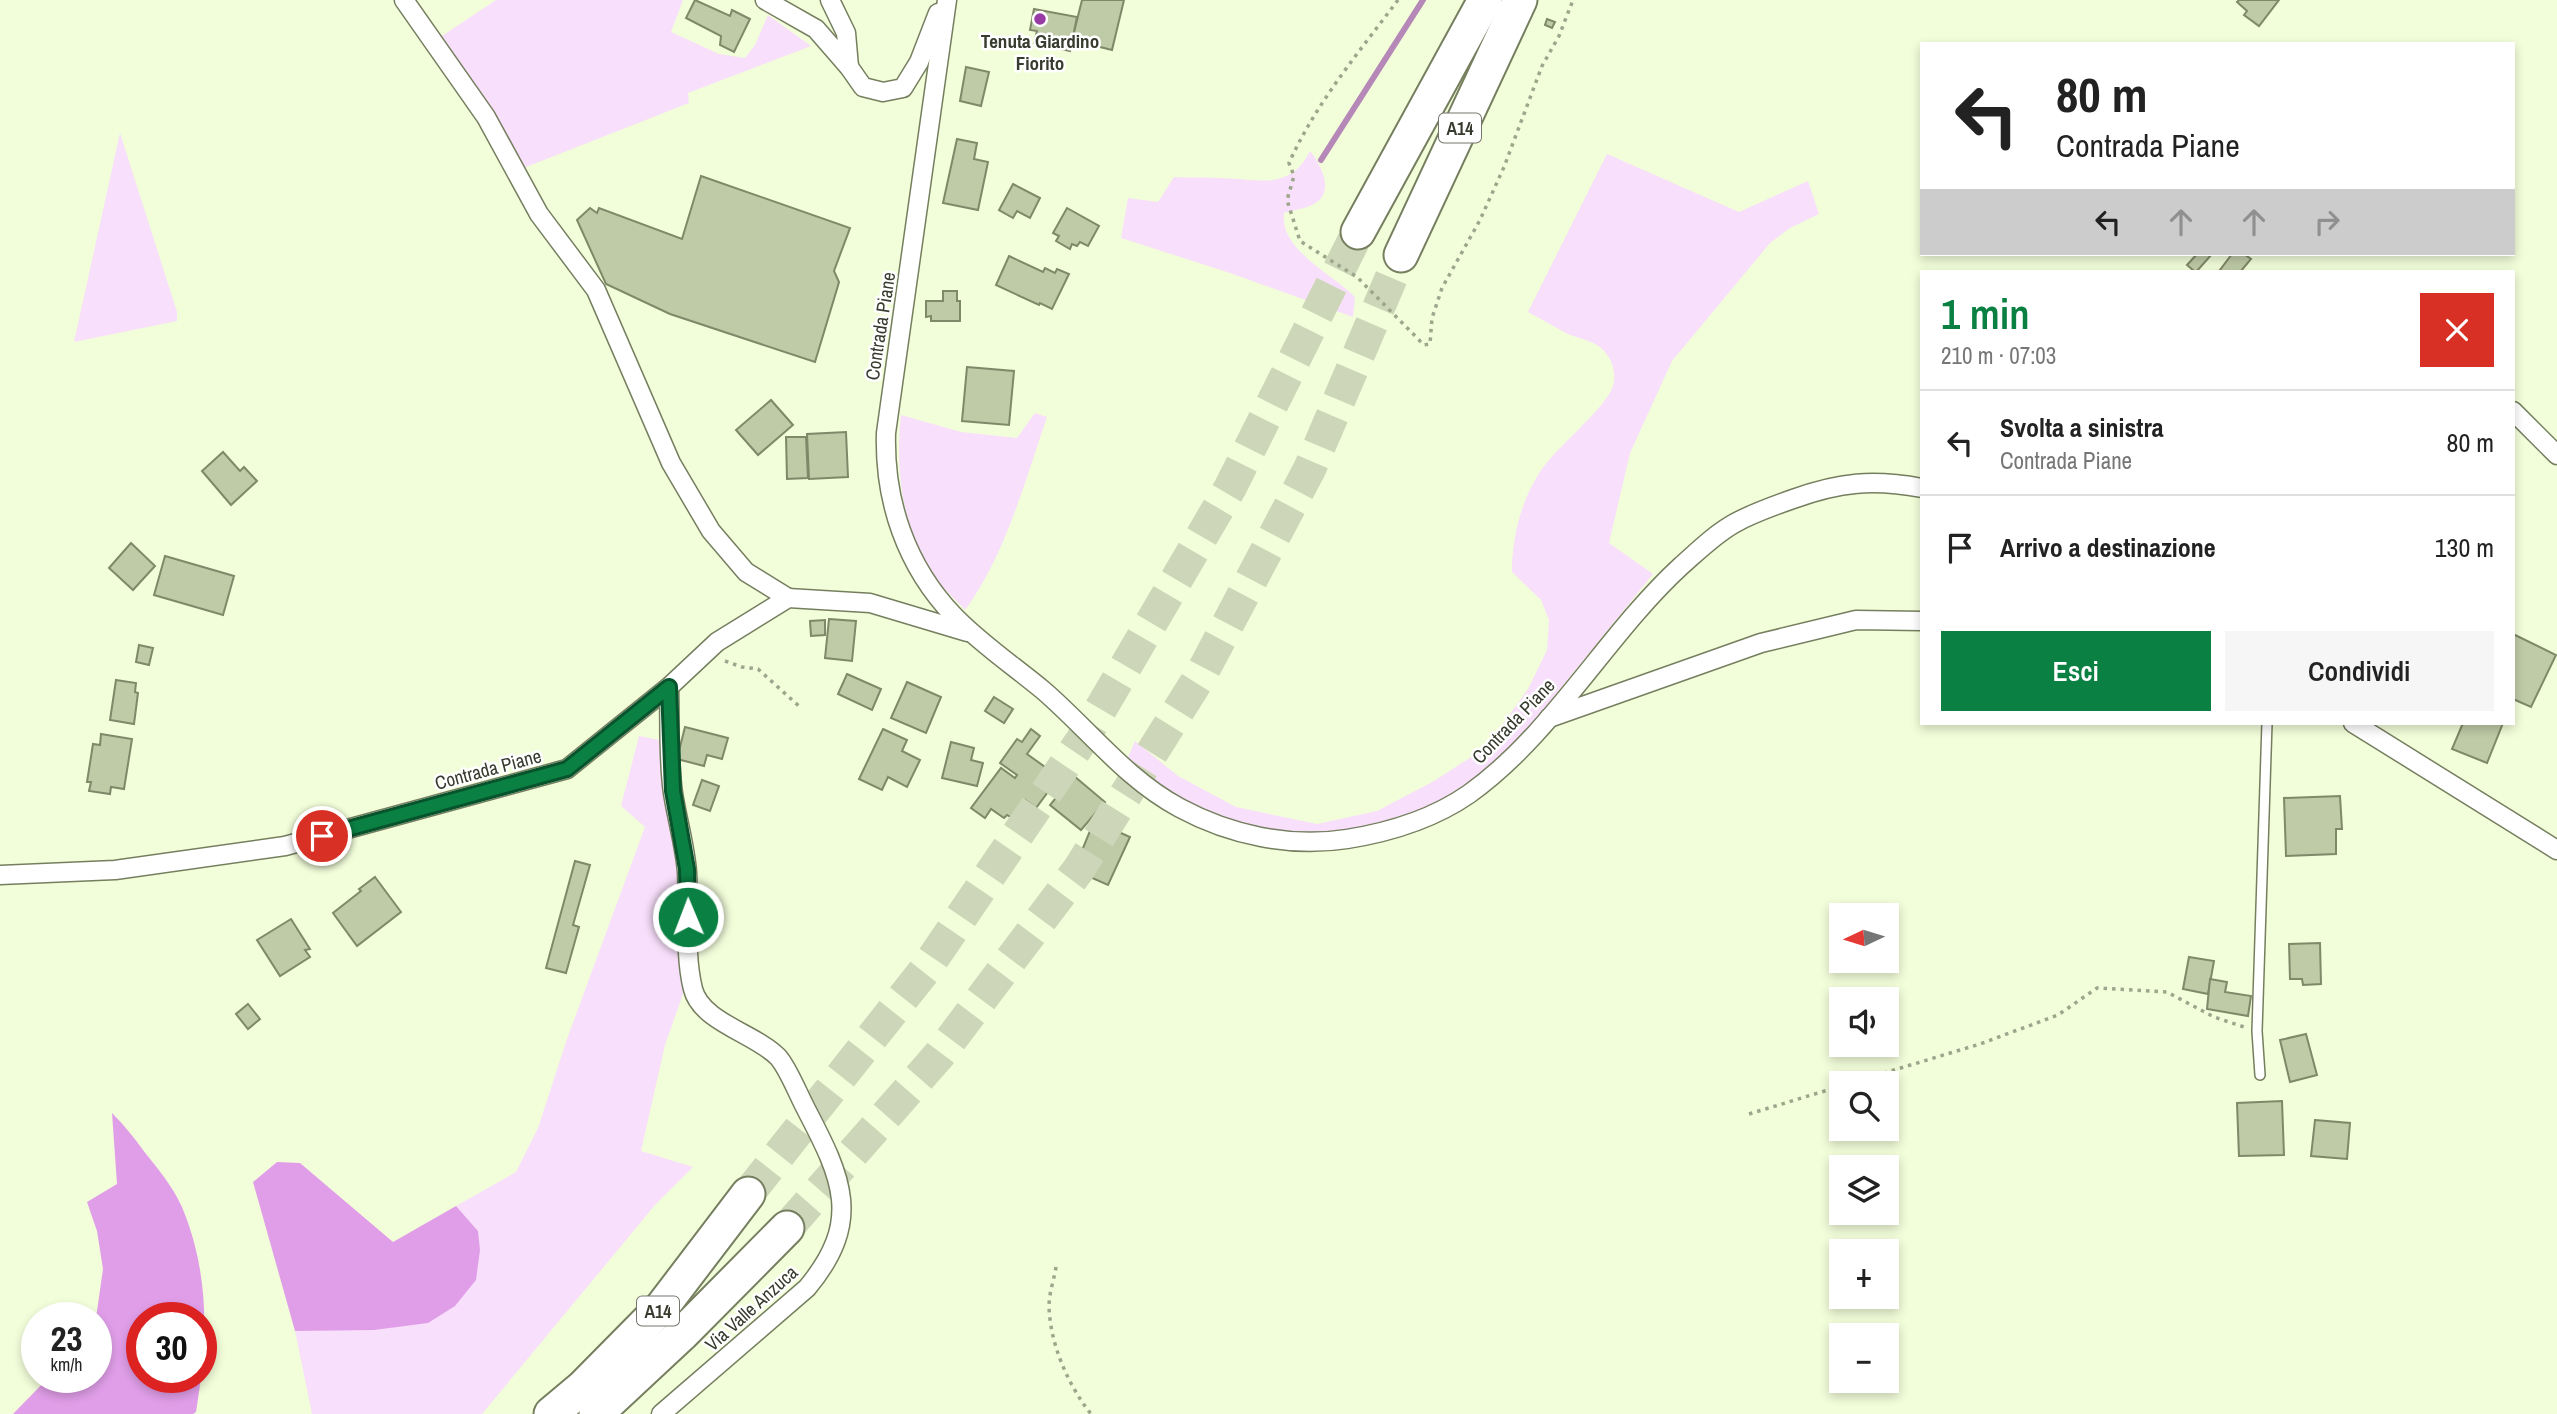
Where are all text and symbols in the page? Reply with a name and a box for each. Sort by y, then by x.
marker: Tenuta Giardino Fiorito [1032,11,1048,27]
place label: Tenuta Giardino Fiorito [981,28,1099,76]
text: 80 m [2056,61,2148,127]
icon: left [1941,70,2032,161]
road number: A14 [1439,113,1481,142]
text: Contrada Piane [2056,124,2240,167]
icon: left [2089,203,2127,241]
icon: ahead [2162,203,2200,241]
icon: ahead [2235,203,2273,241]
icon: right [2308,203,2346,241]
street label: Contrada Piane [859,270,901,382]
text: 1 min [1941,286,2030,342]
button: close [2420,293,2494,367]
text: 210 m · 07:03 [1941,340,2056,371]
text: Svolta a sinistra [2000,410,2164,445]
icon: left [1941,424,1979,462]
text: 80 m [2447,425,2494,460]
text: Contrada Piane [2000,445,2132,476]
icon: arrive [1941,529,1979,567]
text: Arrivo a destinazione [2000,530,2216,565]
text: 130 m [2435,530,2494,565]
button: Esci [1941,631,2211,711]
button: Condividi [2225,631,2494,711]
street label: Contrada Piane [1466,673,1560,769]
street label: Contrada Piane [432,742,544,796]
pin [292,806,352,866]
icon: arrive [303,817,341,855]
position arrow [651,880,725,954]
north arrow [1829,903,1899,973]
map controls [1829,903,1899,1393]
button: sound [1829,987,1899,1057]
button: search [1829,1071,1899,1141]
button: layers [1829,1155,1899,1225]
button: + [1829,1239,1899,1309]
street label: Via Valle Anzuca [699,1259,803,1357]
road number: A14 [637,1296,679,1326]
speed limit sign: 30 [126,1302,217,1393]
text: 23 [51,1315,82,1362]
button: − [1829,1323,1899,1393]
text: km/h [51,1352,83,1377]

